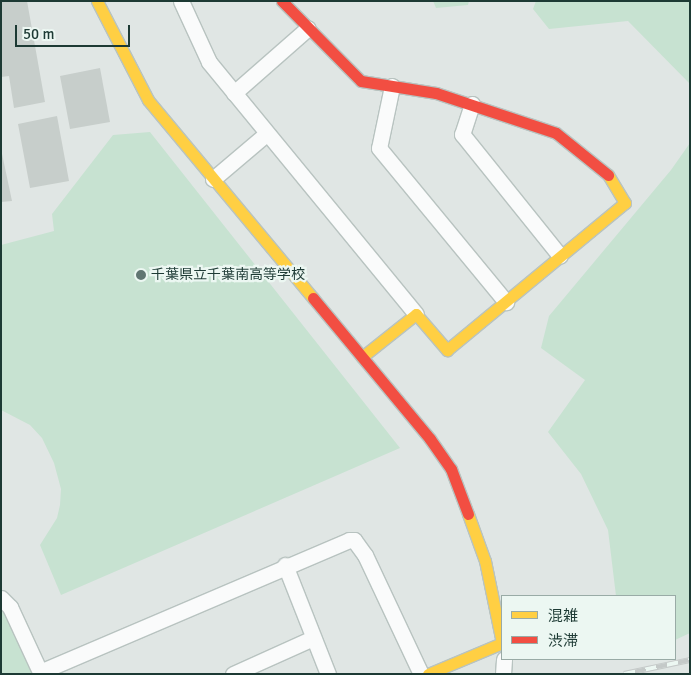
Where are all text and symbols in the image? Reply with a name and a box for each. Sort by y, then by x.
scale bar [18,15,132,47]
text: 50 m [23,25,54,43]
place label: 千葉県立千葉南高等学校 [151,267,305,283]
marker: 千葉県立千葉南高等学校 [135,269,147,281]
legend [501,595,676,660]
text: 混雑 [548,607,578,625]
text: 渋滞 [548,632,578,650]

